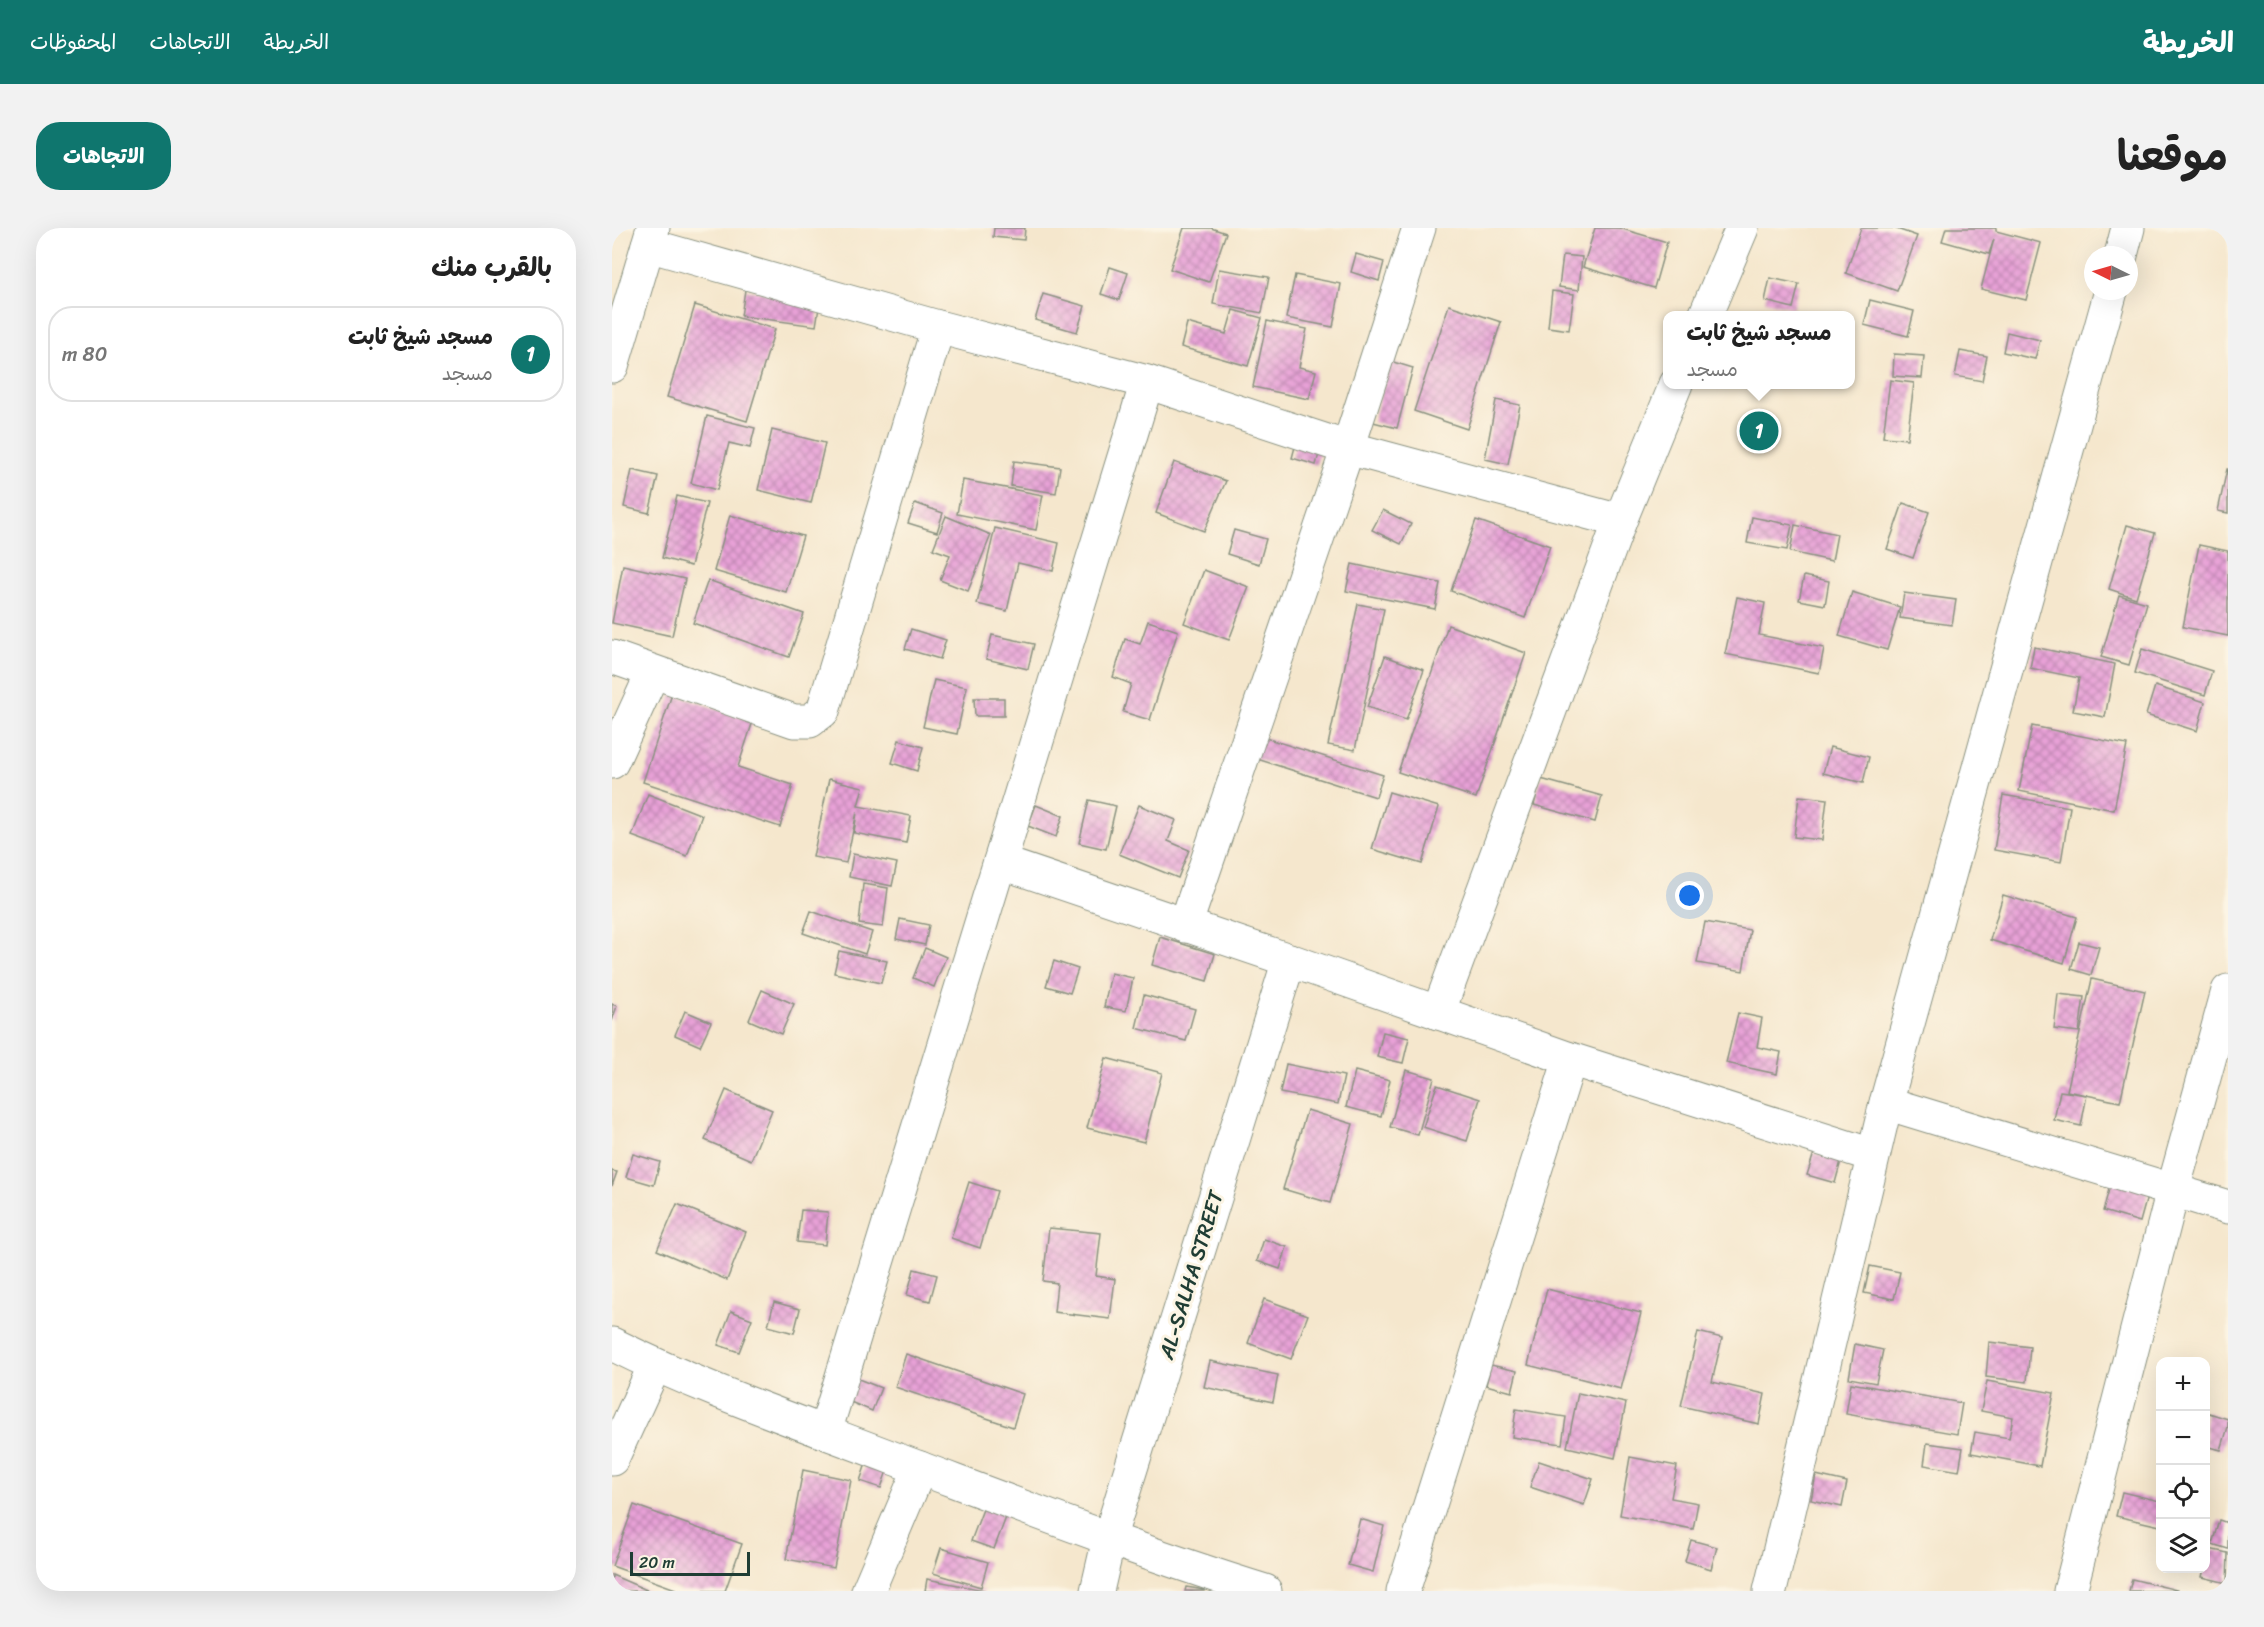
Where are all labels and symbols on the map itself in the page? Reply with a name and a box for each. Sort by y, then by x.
north arrow [2084,246,2138,300]
pin: 1 [1740,408,1778,454]
your location [1675,881,1704,910]
street label: AL-SALHA STREET [1147,1184,1235,1365]
scale bar [630,1549,750,1576]

